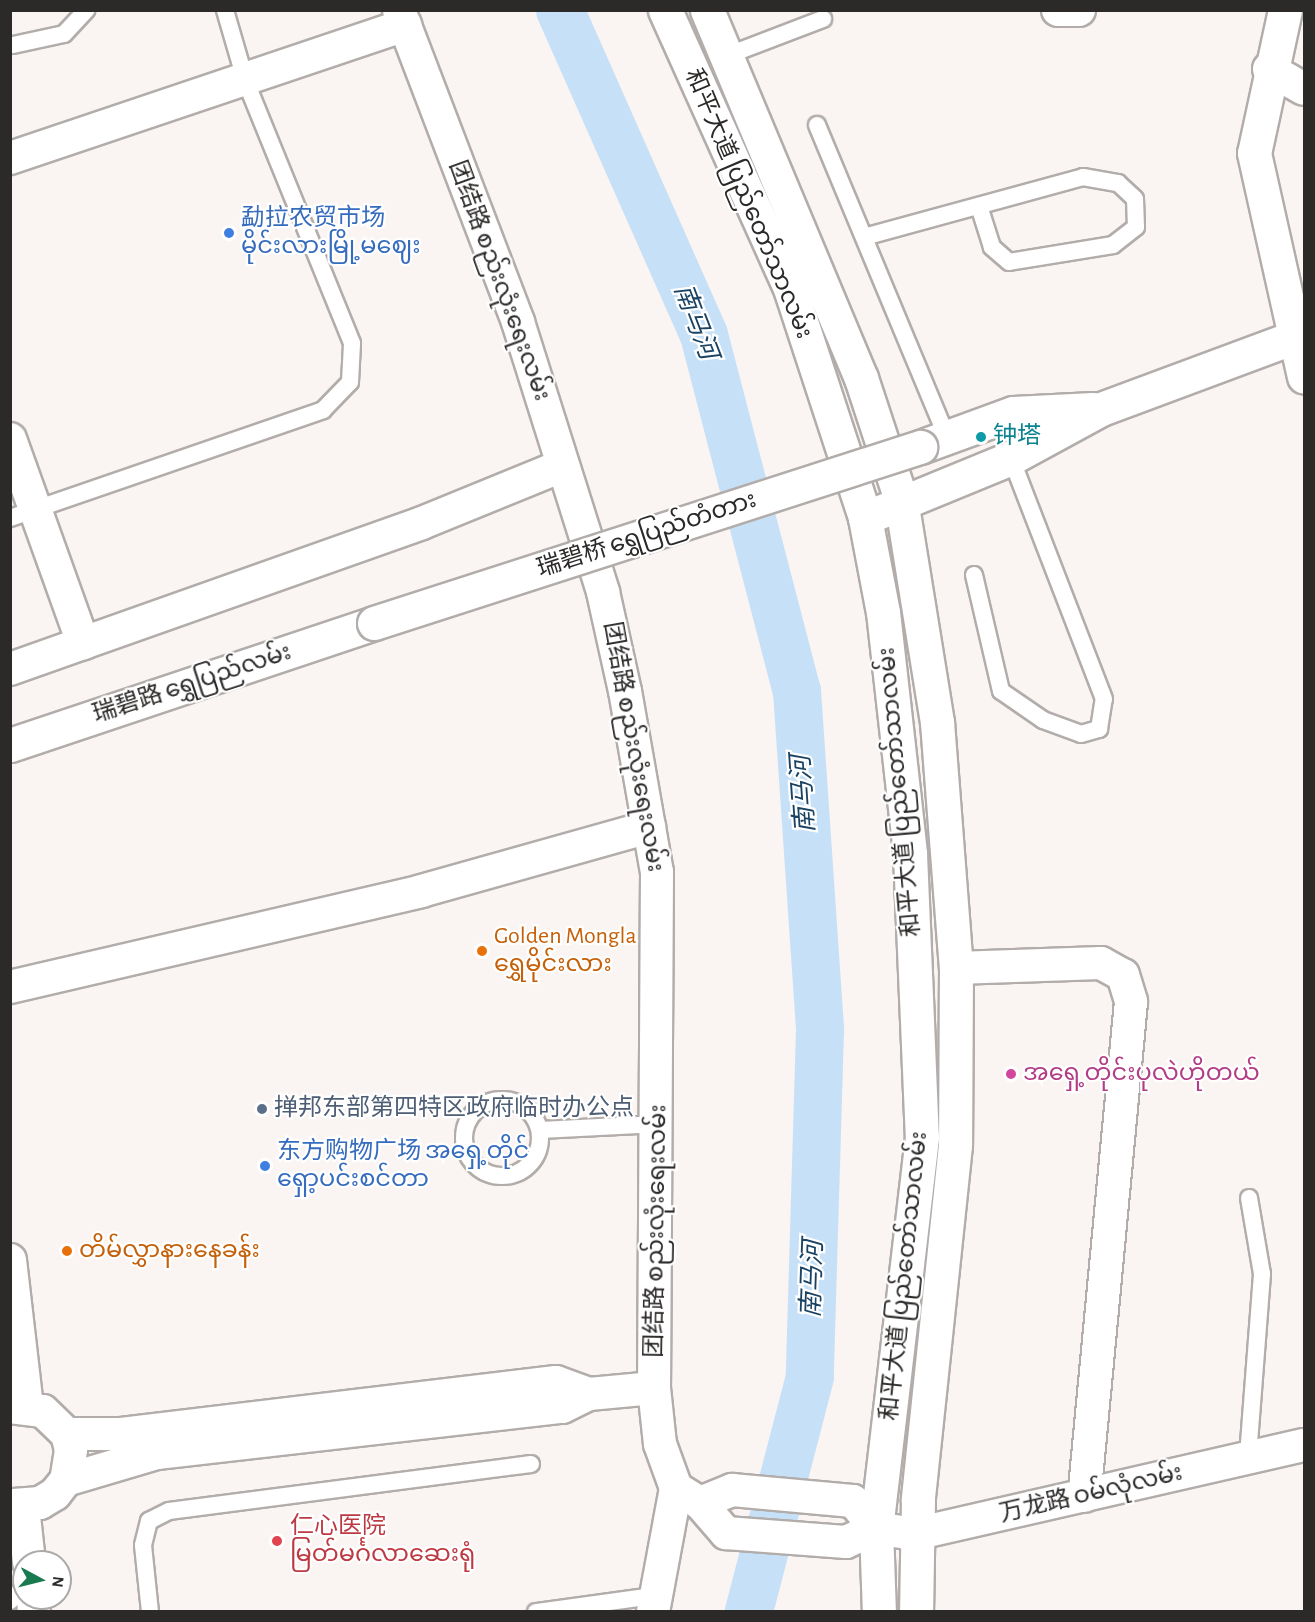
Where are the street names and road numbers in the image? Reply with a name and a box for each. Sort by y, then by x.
street label: 和平大道 ပြည်တော်သာလမ်း [678,65,818,343]
street label: 团结路 စည်းလုံးရေးလမ်း [442,157,556,405]
street label: 瑞碧桥 ရွှေပြည်တံတား [534,486,760,584]
street label: 团结路 စည်းလုံးရေးလမ်း [597,620,669,874]
street label: 瑞碧路 ရွှေပြည်လမ်း [89,638,295,730]
street label: 和平大道 ပြည်တော်သာလမ်း [873,646,927,938]
street label: 团结路 စည်းလုံးရေးလမ်း [640,1104,674,1358]
street label: 和平大道 ပြည်တော်သာလမ်း [875,1130,935,1422]
street label: 万龙路 ဝမ်လုံလမ်း [997,1459,1185,1529]

